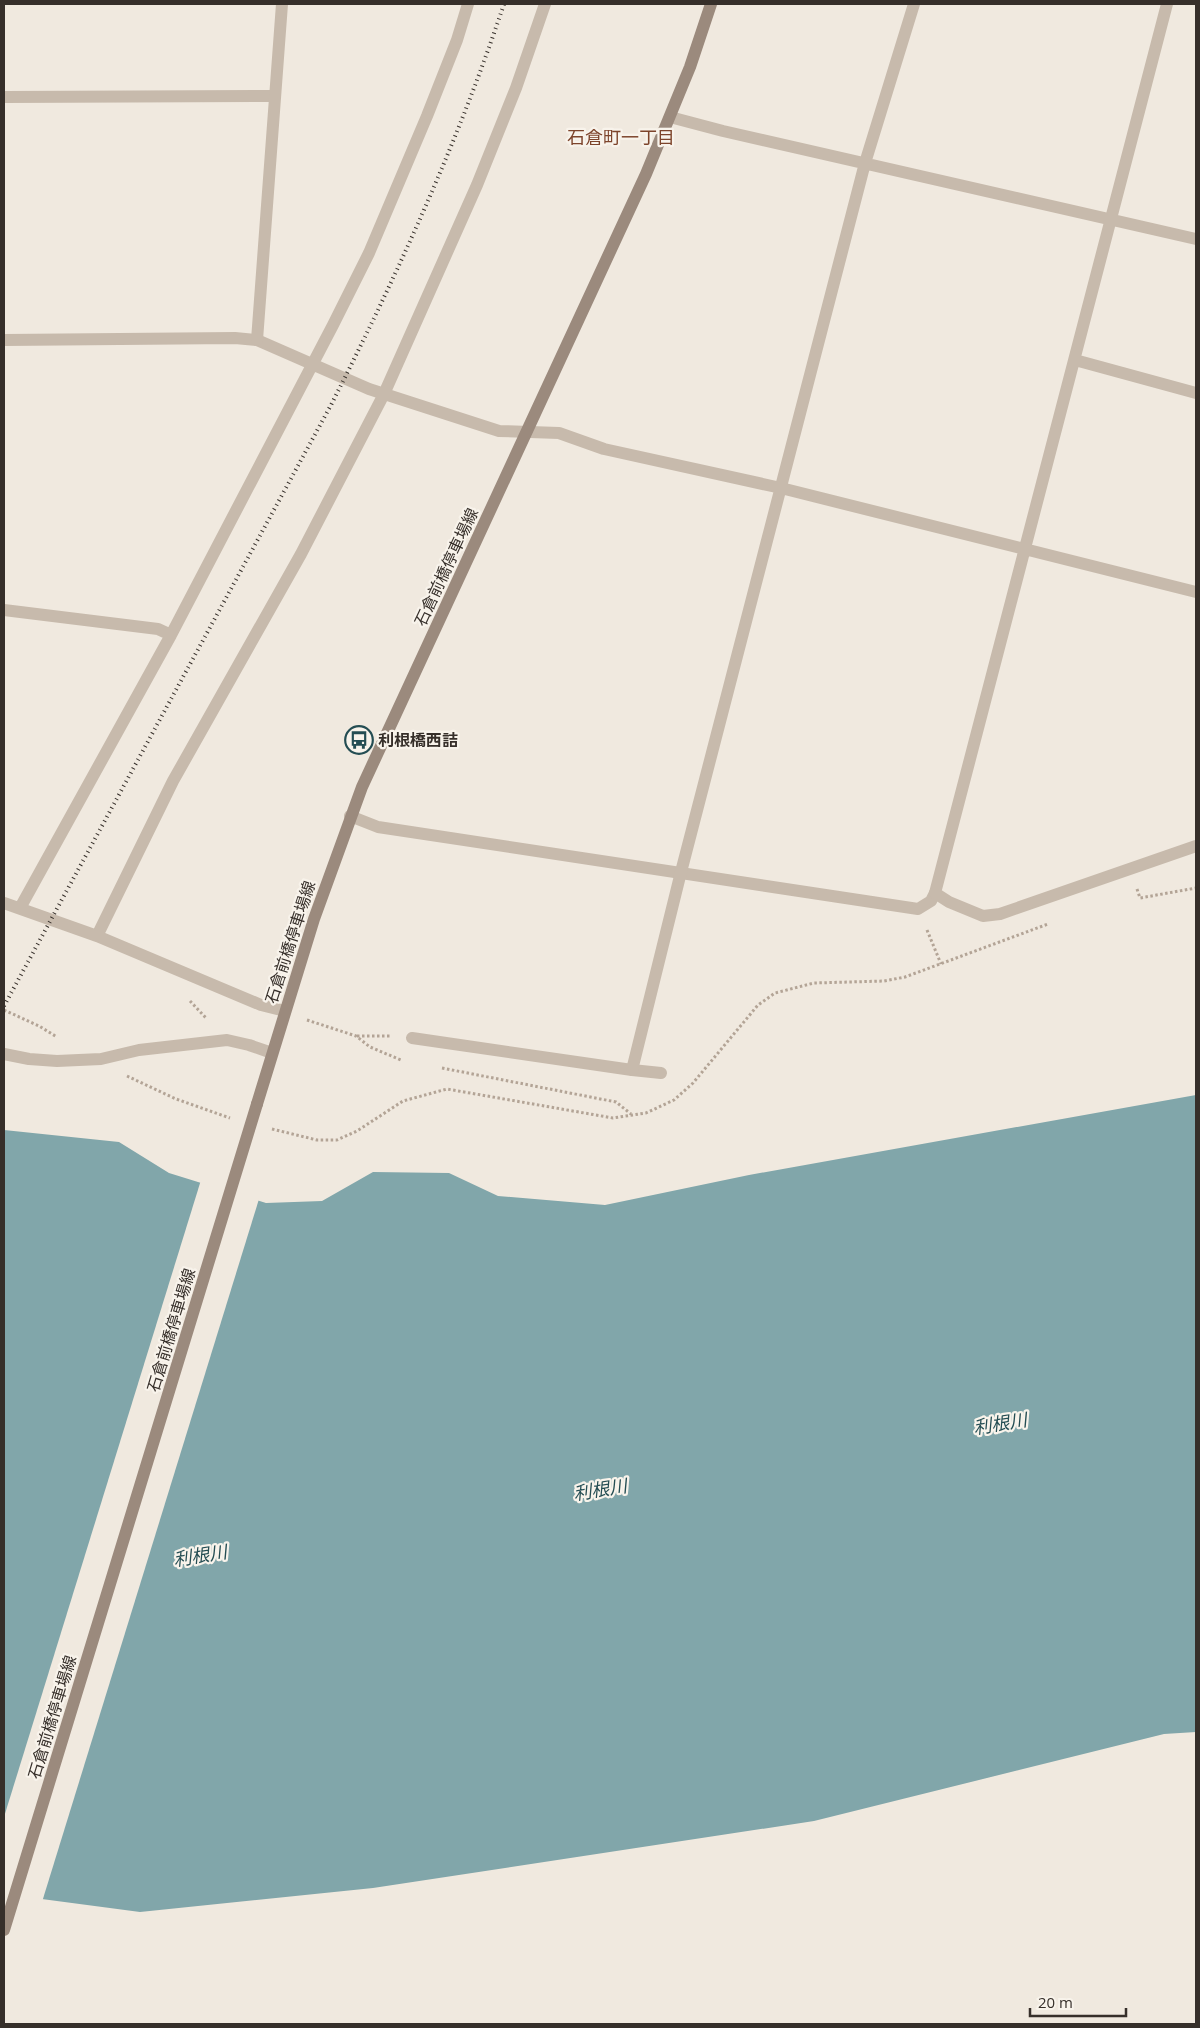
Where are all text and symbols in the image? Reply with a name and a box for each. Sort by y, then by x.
district label: 石倉町一丁目 [567,125,675,149]
street label: 石倉前橋停車場線 [409,504,483,630]
bus stop icon: 利根橋西詰 [344,725,374,755]
place label: 利根橋西詰 [378,729,458,751]
street label: 石倉前橋停車場線 [260,878,320,1006]
street label: 石倉前橋停車場線 [142,1266,200,1394]
water label: 利根川 [971,1407,1031,1439]
water label: 利根川 [571,1473,631,1505]
water label: 利根川 [171,1539,231,1571]
street label: 石倉前橋停車場線 [23,1653,81,1781]
scale bar [1030,1986,1126,2018]
text: 20 m [1038,1992,1073,2012]

